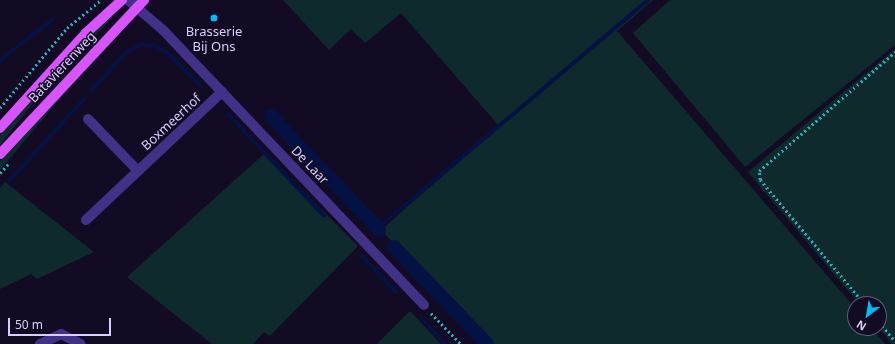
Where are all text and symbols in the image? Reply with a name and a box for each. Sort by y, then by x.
marker: Brasserie Bij Ons [209,13,219,23]
place label: Brasserie Bij Ons [186,24,242,55]
street label: Batavierenweg [25,28,99,106]
street label: Boxmeerhof [138,91,204,153]
street label: De Laar [288,143,332,187]
north arrow [847,296,887,336]
scale bar [10,310,113,336]
text: 50 m [15,316,43,333]
text: N [853,317,869,335]

